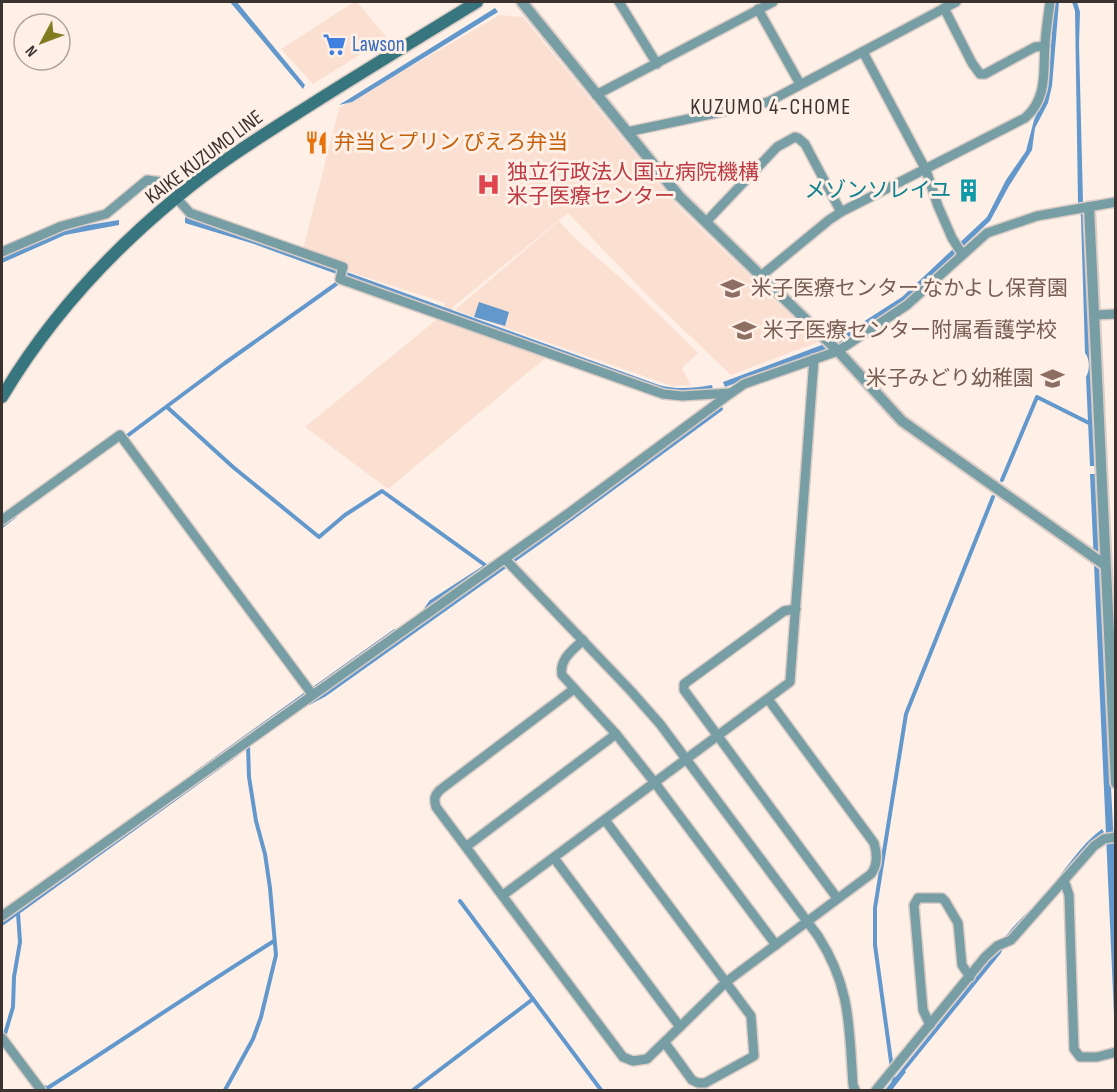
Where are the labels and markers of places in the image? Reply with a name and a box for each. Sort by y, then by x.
supermarket icon: Lawson [321,31,347,57]
place label: Lawson [352,32,405,57]
restaurant icon: 弁当とプリン ぴえろ弁当 [303,129,329,155]
place label: 弁当とプリン ぴえろ弁当 [334,130,568,155]
place label: 独立行政法人国立病院機構 米子医療センター [507,160,759,209]
hospital icon: 独立行政法人国立病院機構 米子医療センター [476,171,502,197]
building icon: メゾンソレイユ [956,177,982,203]
place label: メゾンソレイユ [804,178,951,203]
school or university icon: 米子医療センター なかよし保育園 [720,275,746,301]
place label: 米子医療センター なかよし保育園 [751,276,1068,301]
school or university icon: 米子医療センター附属看護学校 [732,317,758,343]
place label: 米子医療センター附属看護学校 [763,318,1057,343]
school or university icon: 米子みどり幼稚園 [1039,365,1065,391]
place label: 米子みどり幼稚園 [866,366,1034,391]

